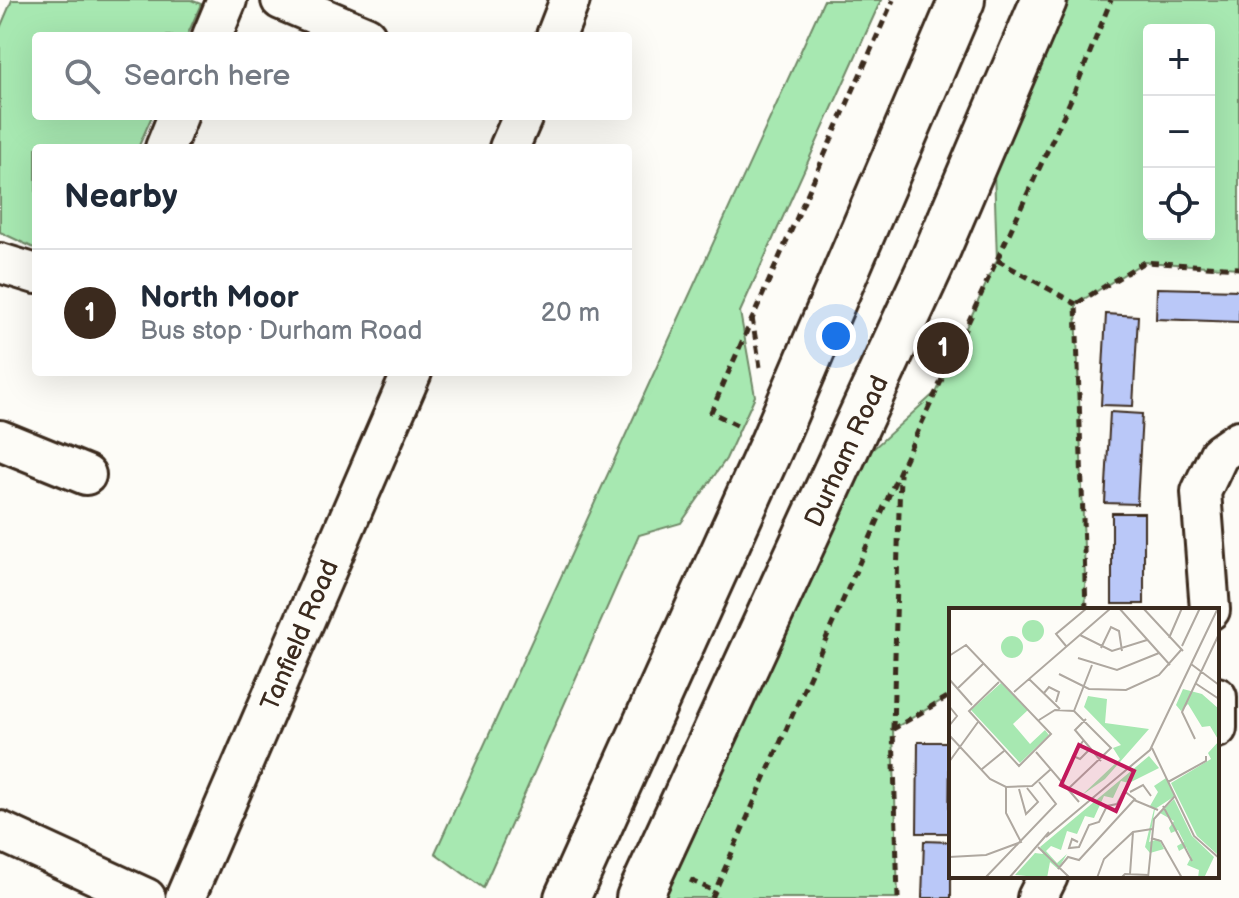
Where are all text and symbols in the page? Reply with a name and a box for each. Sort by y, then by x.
map controls [1143,24,1215,240]
button: + [1143,24,1215,96]
search box [32,32,632,120]
icon: search [60,54,104,98]
text: Search here [124,58,290,94]
button: − [1143,96,1215,168]
button: locate [1143,168,1215,240]
text: Nearby [64,176,178,217]
text: North Moor [140,280,299,316]
text: 1 [85,298,95,329]
text: 20 m [541,298,600,329]
text: Bus stop · Durham Road [140,316,422,347]
your location [816,316,856,356]
pin: 1 [917,318,969,378]
street label: Durham Road [799,371,896,532]
street label: Tanfield Road [255,556,346,716]
inset map [949,608,1219,878]

